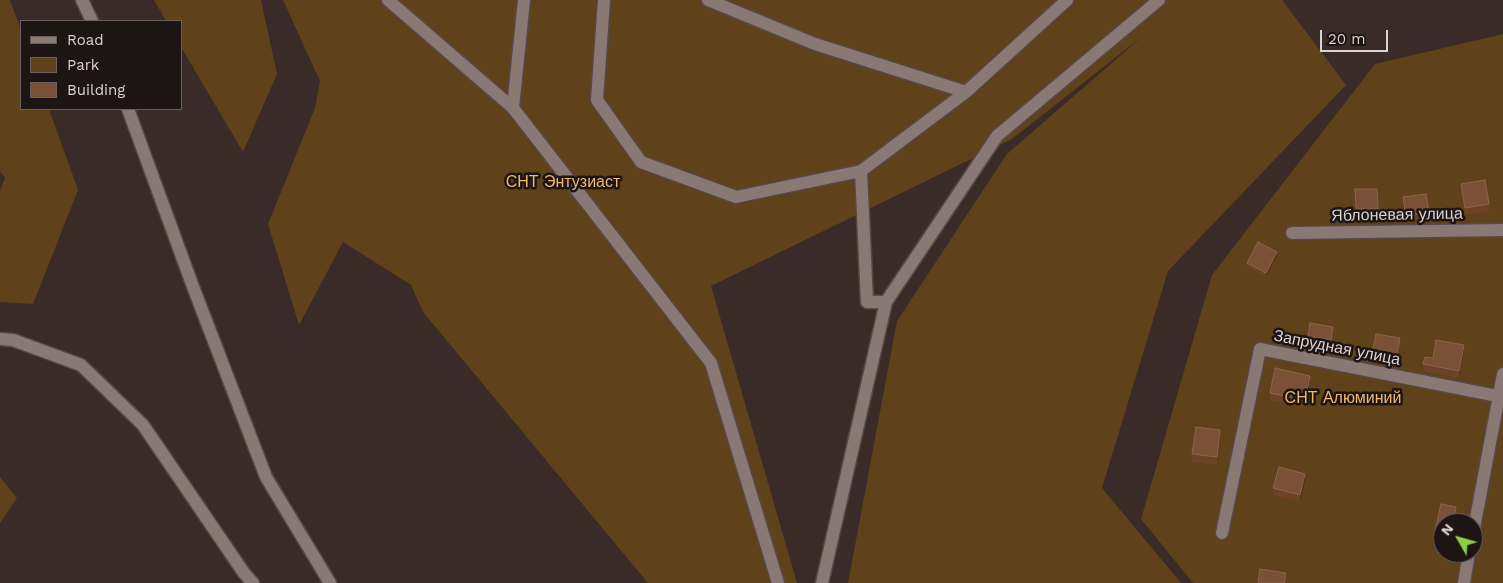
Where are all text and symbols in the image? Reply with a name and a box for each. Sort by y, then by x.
legend [20,20,182,110]
scale bar [1323,20,1390,52]
text: 20 m [1328,30,1366,48]
text: Road [67,31,104,49]
text: Park [67,56,99,74]
text: Building [67,81,125,99]
park label: СНТ Энтузиаст [506,172,620,192]
street label: Яблоневая улица [1331,204,1463,226]
street label: Запрудная улица [1272,326,1402,370]
park label: СНТ Алюминий [1285,388,1401,408]
north arrow [1433,513,1483,563]
text: N [1437,520,1456,538]

